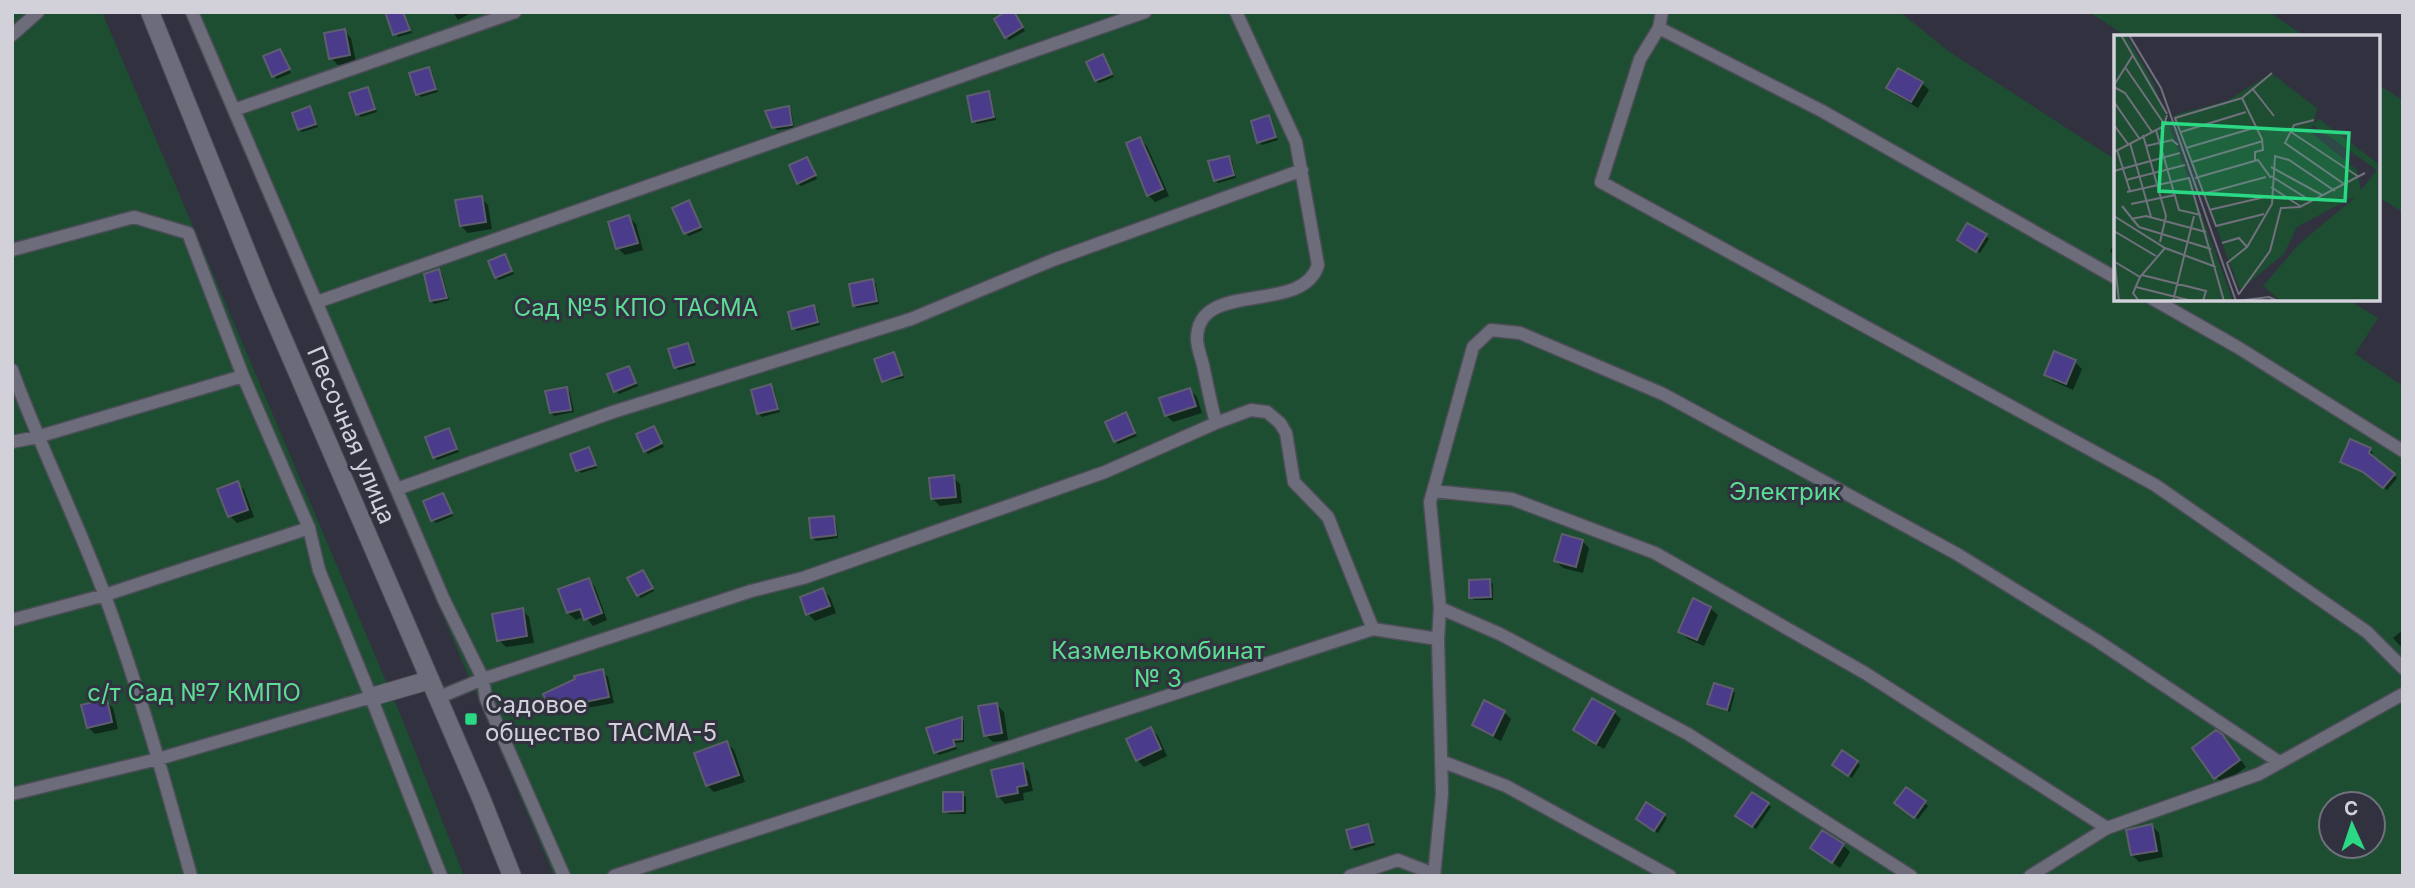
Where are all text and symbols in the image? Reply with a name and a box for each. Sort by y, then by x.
inset map [2114,35,2380,301]
park label: Сад №5 КПО ТАСМА [514,293,758,322]
street label: Песочная улица [301,342,402,528]
park label: Электрик [1729,477,1841,506]
park label: Казмелькомбинат № 3 [1051,636,1265,693]
park label: с/т Сад №7 КМПО [87,678,301,707]
place label: Садовое общество ТАСМА-5 [485,690,717,747]
marker: Садовое общество ТАСМА-5 [463,711,479,727]
north arrow [2317,790,2387,860]
text: С [2344,797,2359,820]

